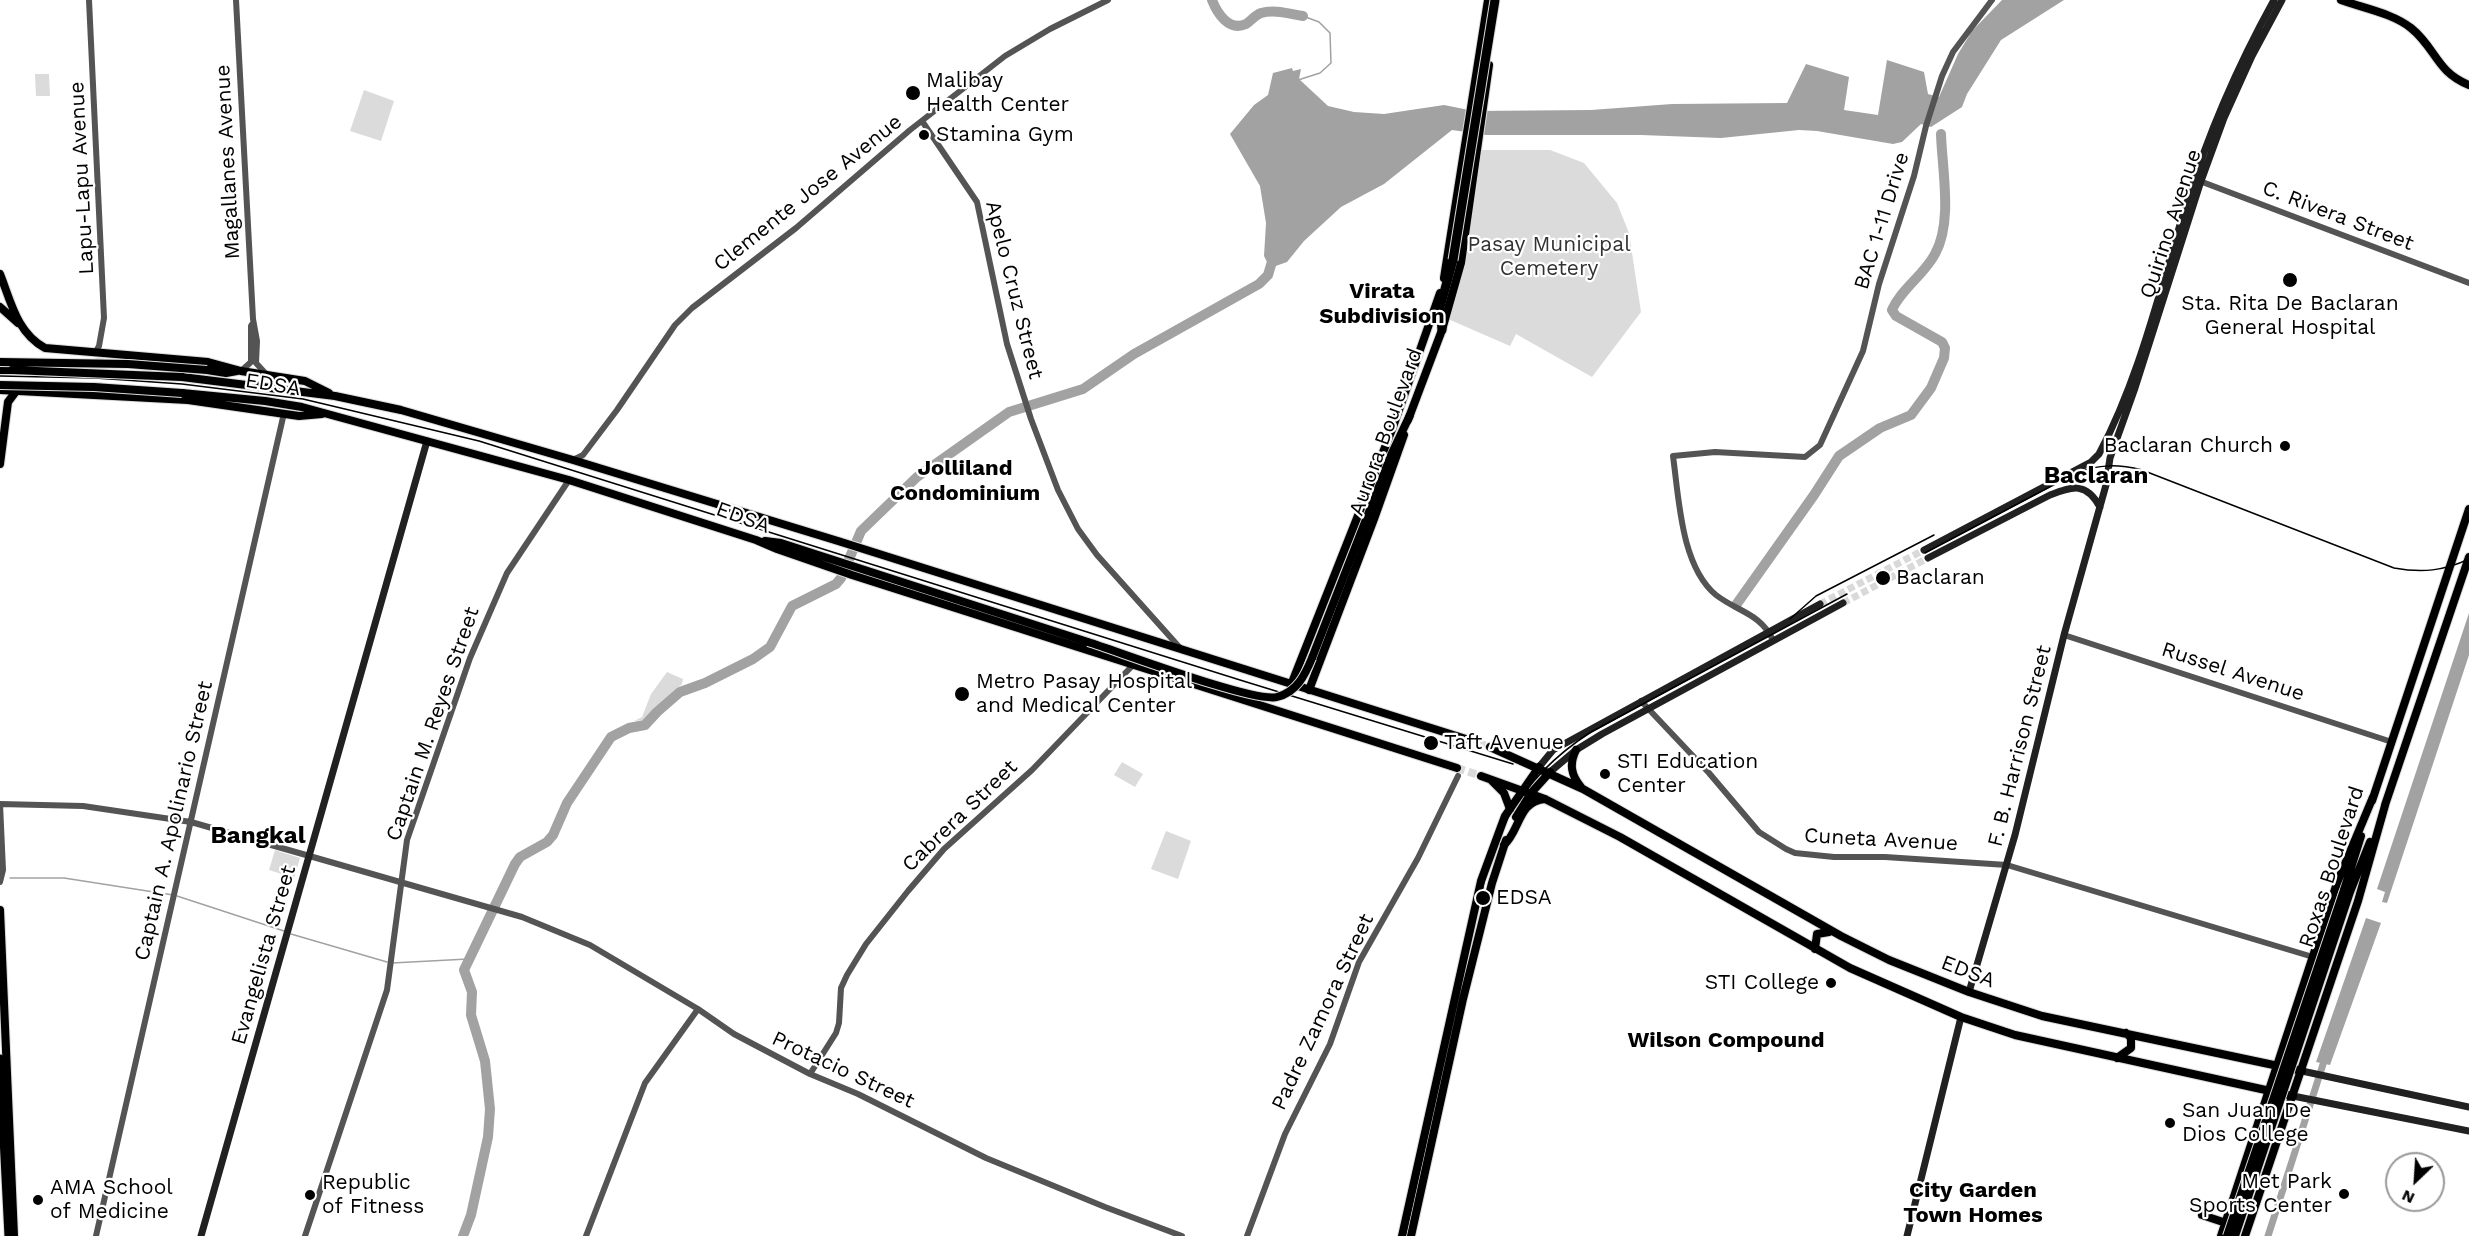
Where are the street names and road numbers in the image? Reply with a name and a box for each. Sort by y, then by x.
street label: Magallanes Avenue [210,64,246,260]
street label: Lapu-Lapu Avenue [64,81,100,275]
street label: Clemente Jose Avenue [709,109,907,277]
street label: Quirino Avenue [2135,146,2207,302]
street label: BAC 1-11 Drive [1849,149,1915,293]
street label: C. Rivera Street [2259,176,2417,256]
street label: Apelo Cruz Street [980,198,1048,382]
street label: Aurora Boulevard [1344,345,1428,519]
street label: EDSA [244,368,302,402]
street label: EDSA [713,497,773,539]
street label: Captain M. Reyes Street [381,604,485,844]
street label: Russel Avenue [2158,637,2308,707]
street label: F. B. Harrison Street [1983,643,2057,849]
street label: Captain A. Apolinario Street [130,679,218,963]
street label: Cabrera Street [897,755,1023,877]
street label: Roxas Boulevard [2294,783,2370,951]
street label: Cuneta Avenue [1803,823,1959,857]
street label: Evangelista Street [226,862,302,1048]
street label: Padre Zamora Street [1266,910,1380,1114]
street label: EDSA [1937,950,1999,994]
street label: Protacio Street [768,1026,918,1114]

